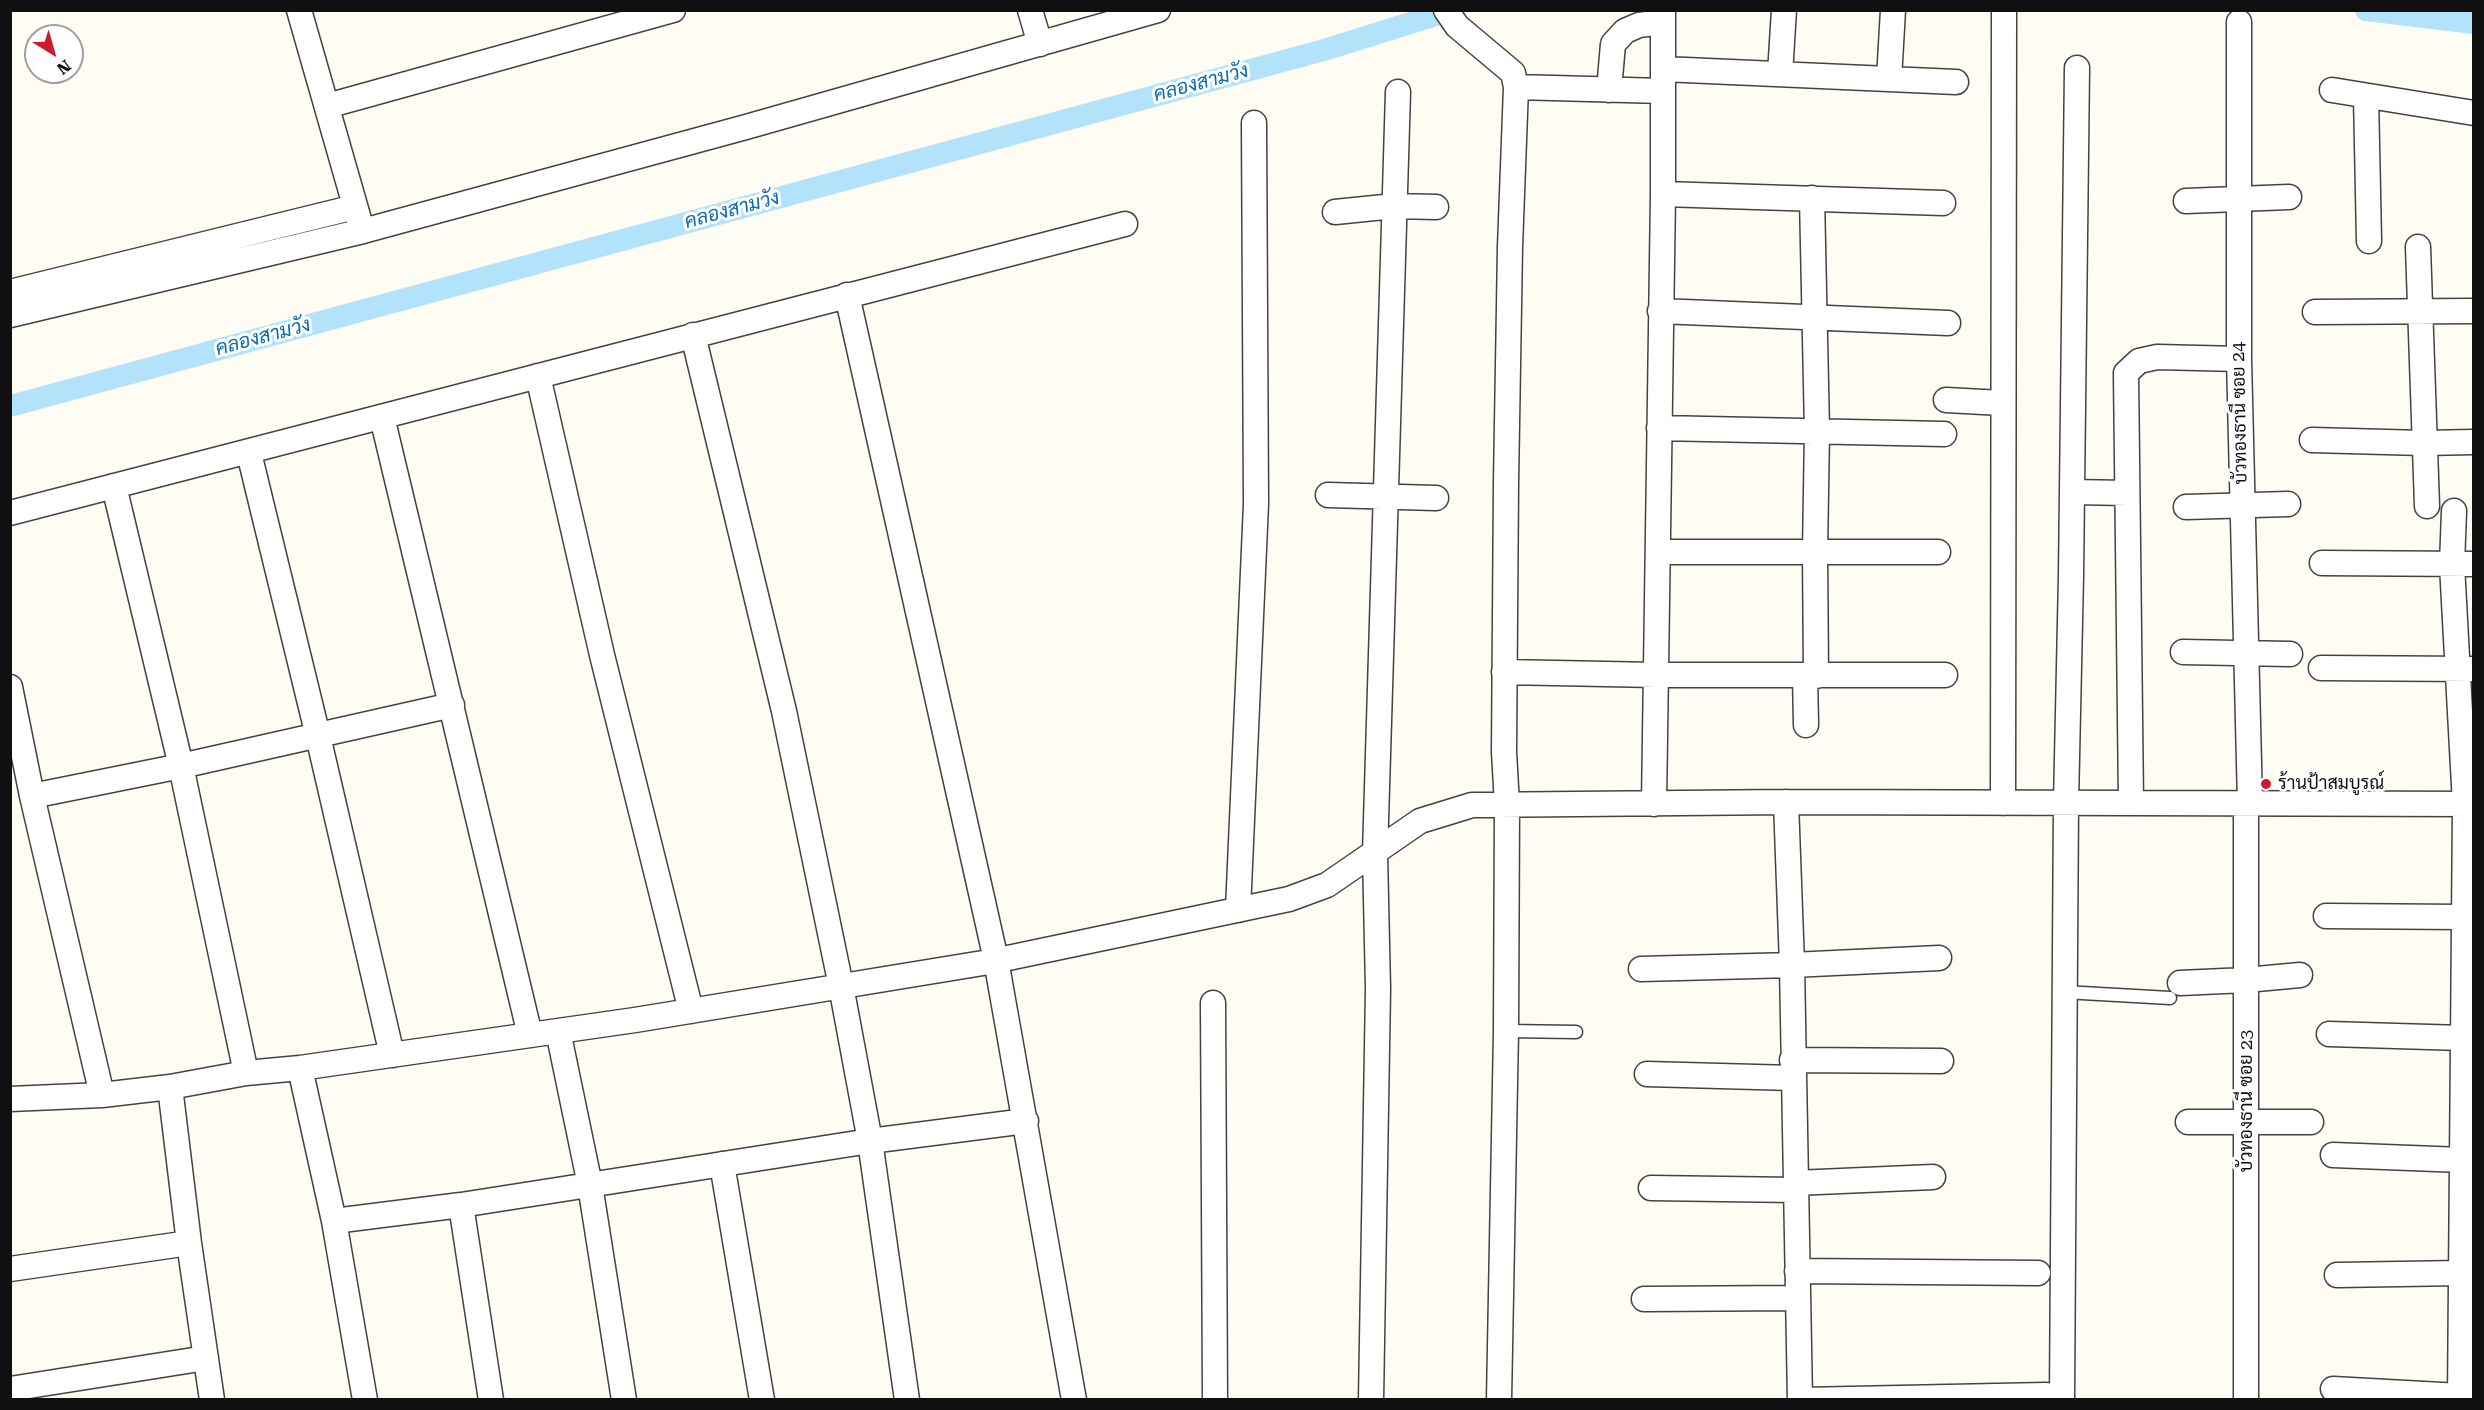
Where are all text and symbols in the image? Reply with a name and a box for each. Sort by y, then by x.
north arrow [24,24,84,84]
text: N [53,56,75,78]
water label: คลองสามวัง [1151,59,1251,107]
water label: คลองสามวัง [682,186,782,234]
water label: คลองสามวัง [213,313,313,361]
street label: บัวทองธานี ซอย 24 [2228,342,2252,484]
place label: ร้านป้าสมบูรณ์ [2278,773,2384,795]
marker: ร้านป้าสมบูรณ์ [2259,777,2273,791]
street label: บัวทองธานี ซอย 23 [2236,1030,2258,1172]

